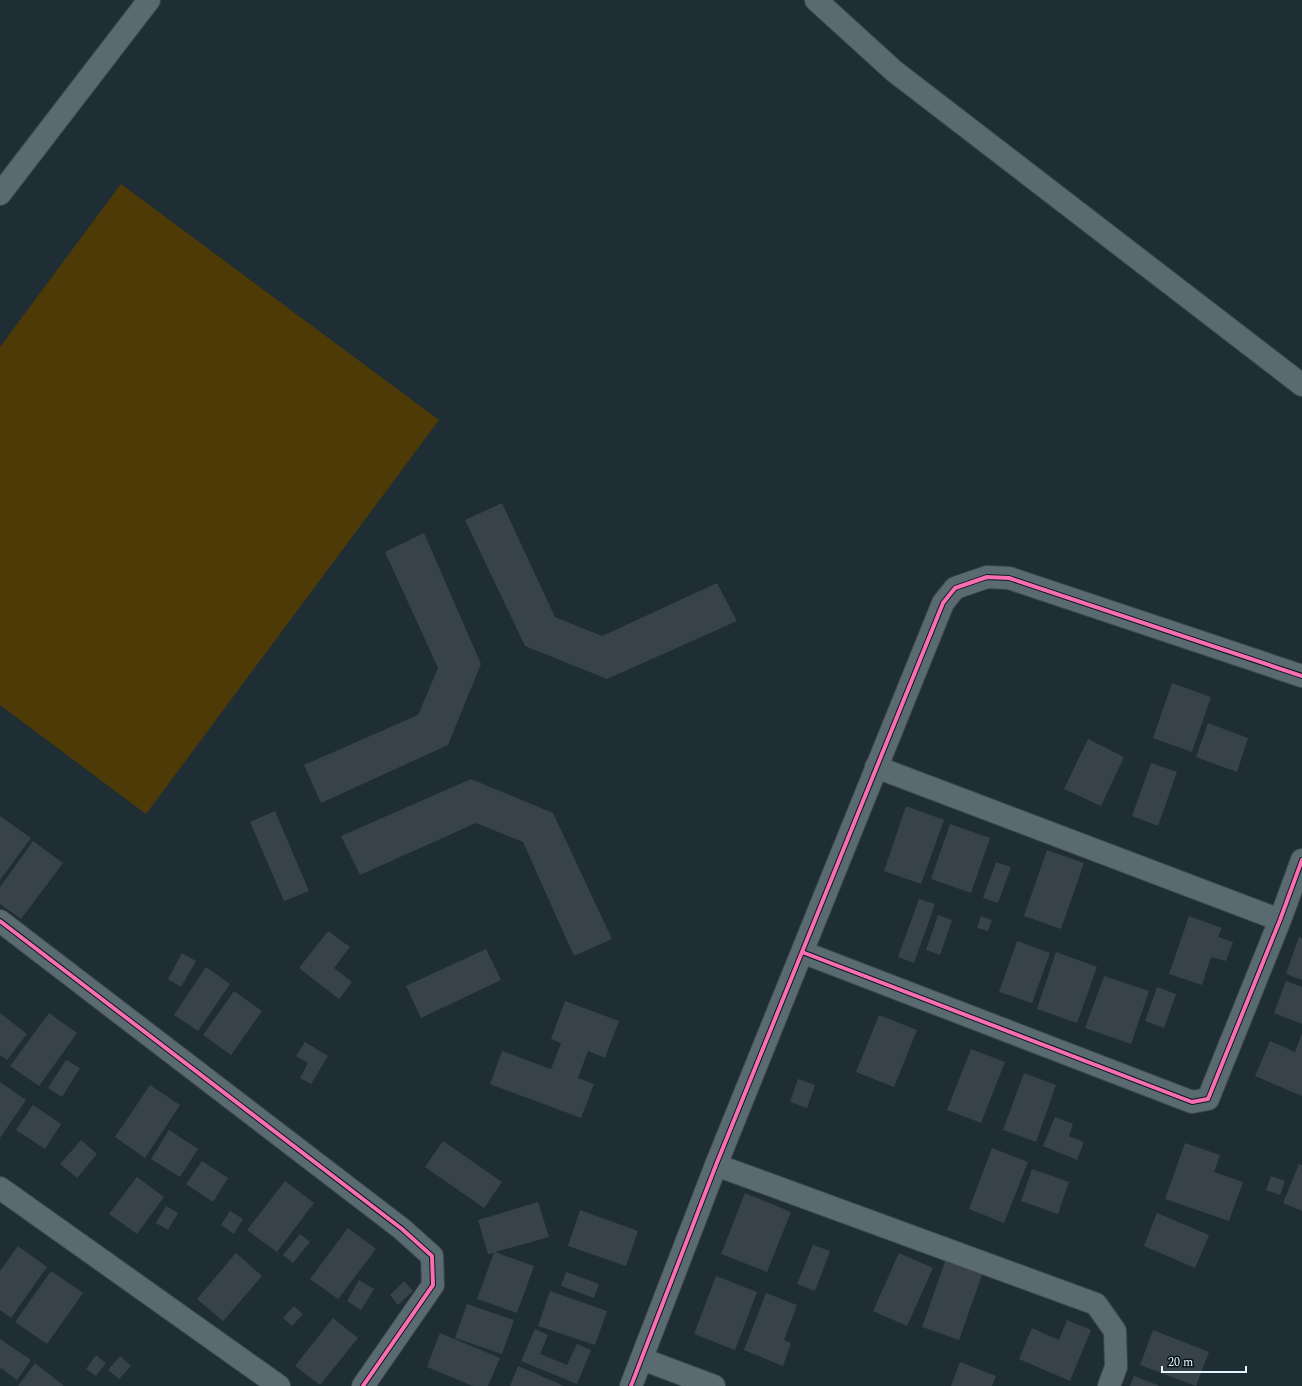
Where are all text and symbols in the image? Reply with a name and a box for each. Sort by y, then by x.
scale bar [1162,1348,1246,1374]
text: 20 m [1168,1353,1193,1372]

